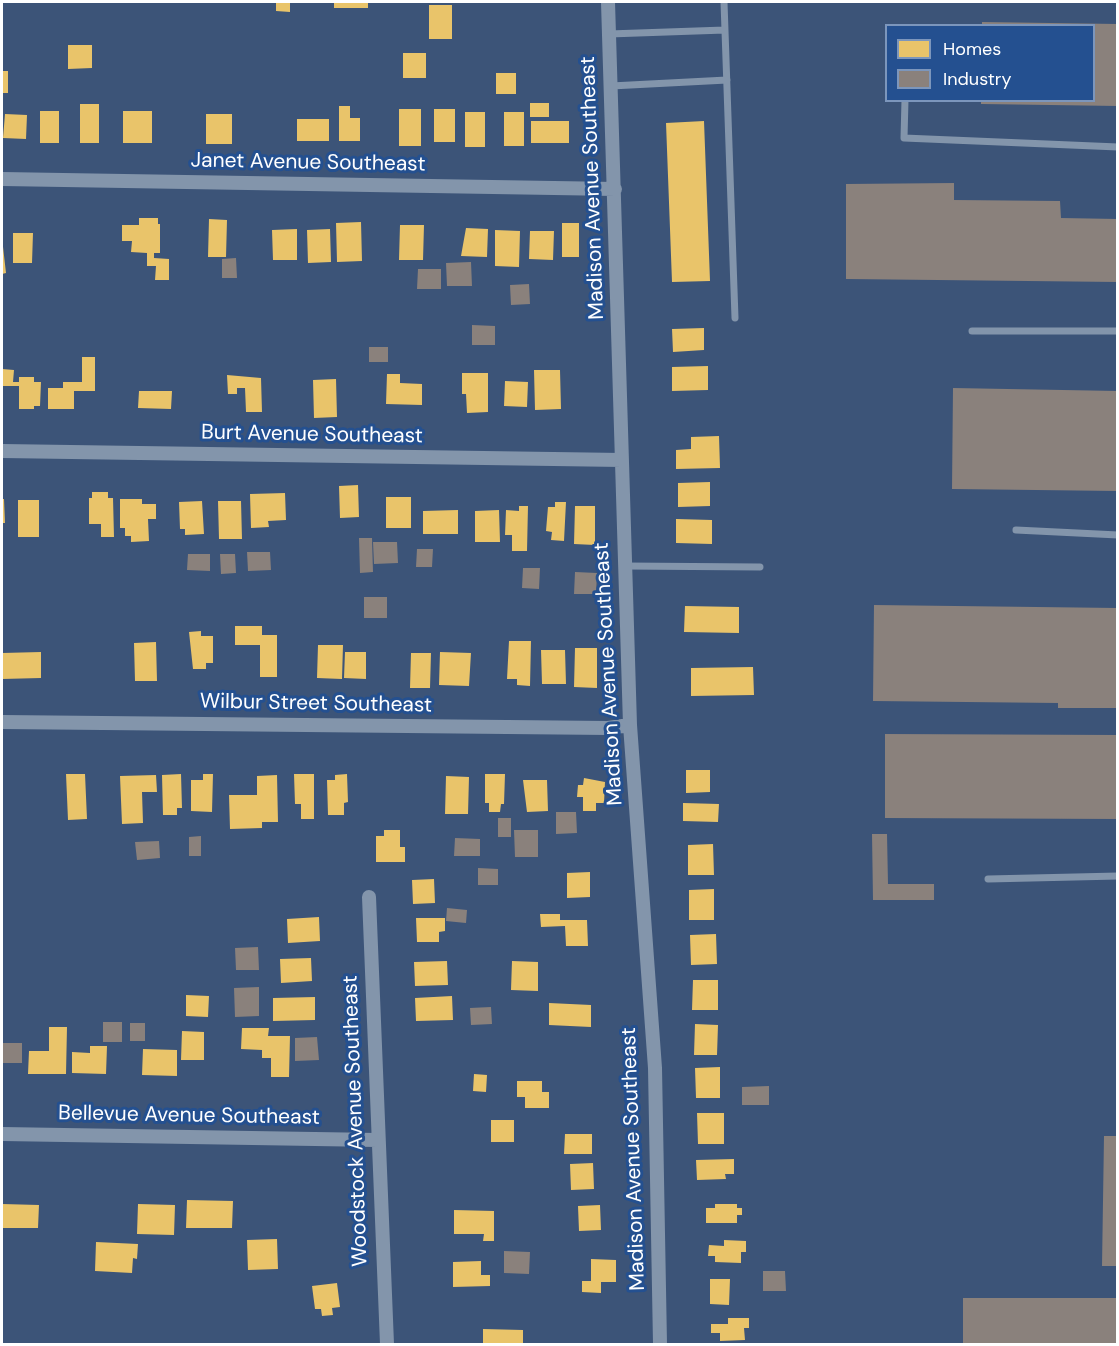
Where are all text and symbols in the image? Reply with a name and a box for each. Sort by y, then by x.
legend [885,24,1095,102]
text: Homes [943,37,1001,61]
street label: Madison Avenue Southeast [576,56,610,320]
text: Industry [943,67,1012,91]
street label: Janet Avenue Southeast [190,148,426,178]
street label: Burt Avenue Southeast [201,420,423,450]
street label: Madison Avenue Southeast [590,542,628,806]
street label: Wilbur Street Southeast [200,689,432,719]
street label: Woodstock Avenue Southeast [338,975,374,1267]
street label: Madison Avenue Southeast [617,1027,651,1291]
street label: Bellevue Avenue Southeast [58,1101,320,1131]

